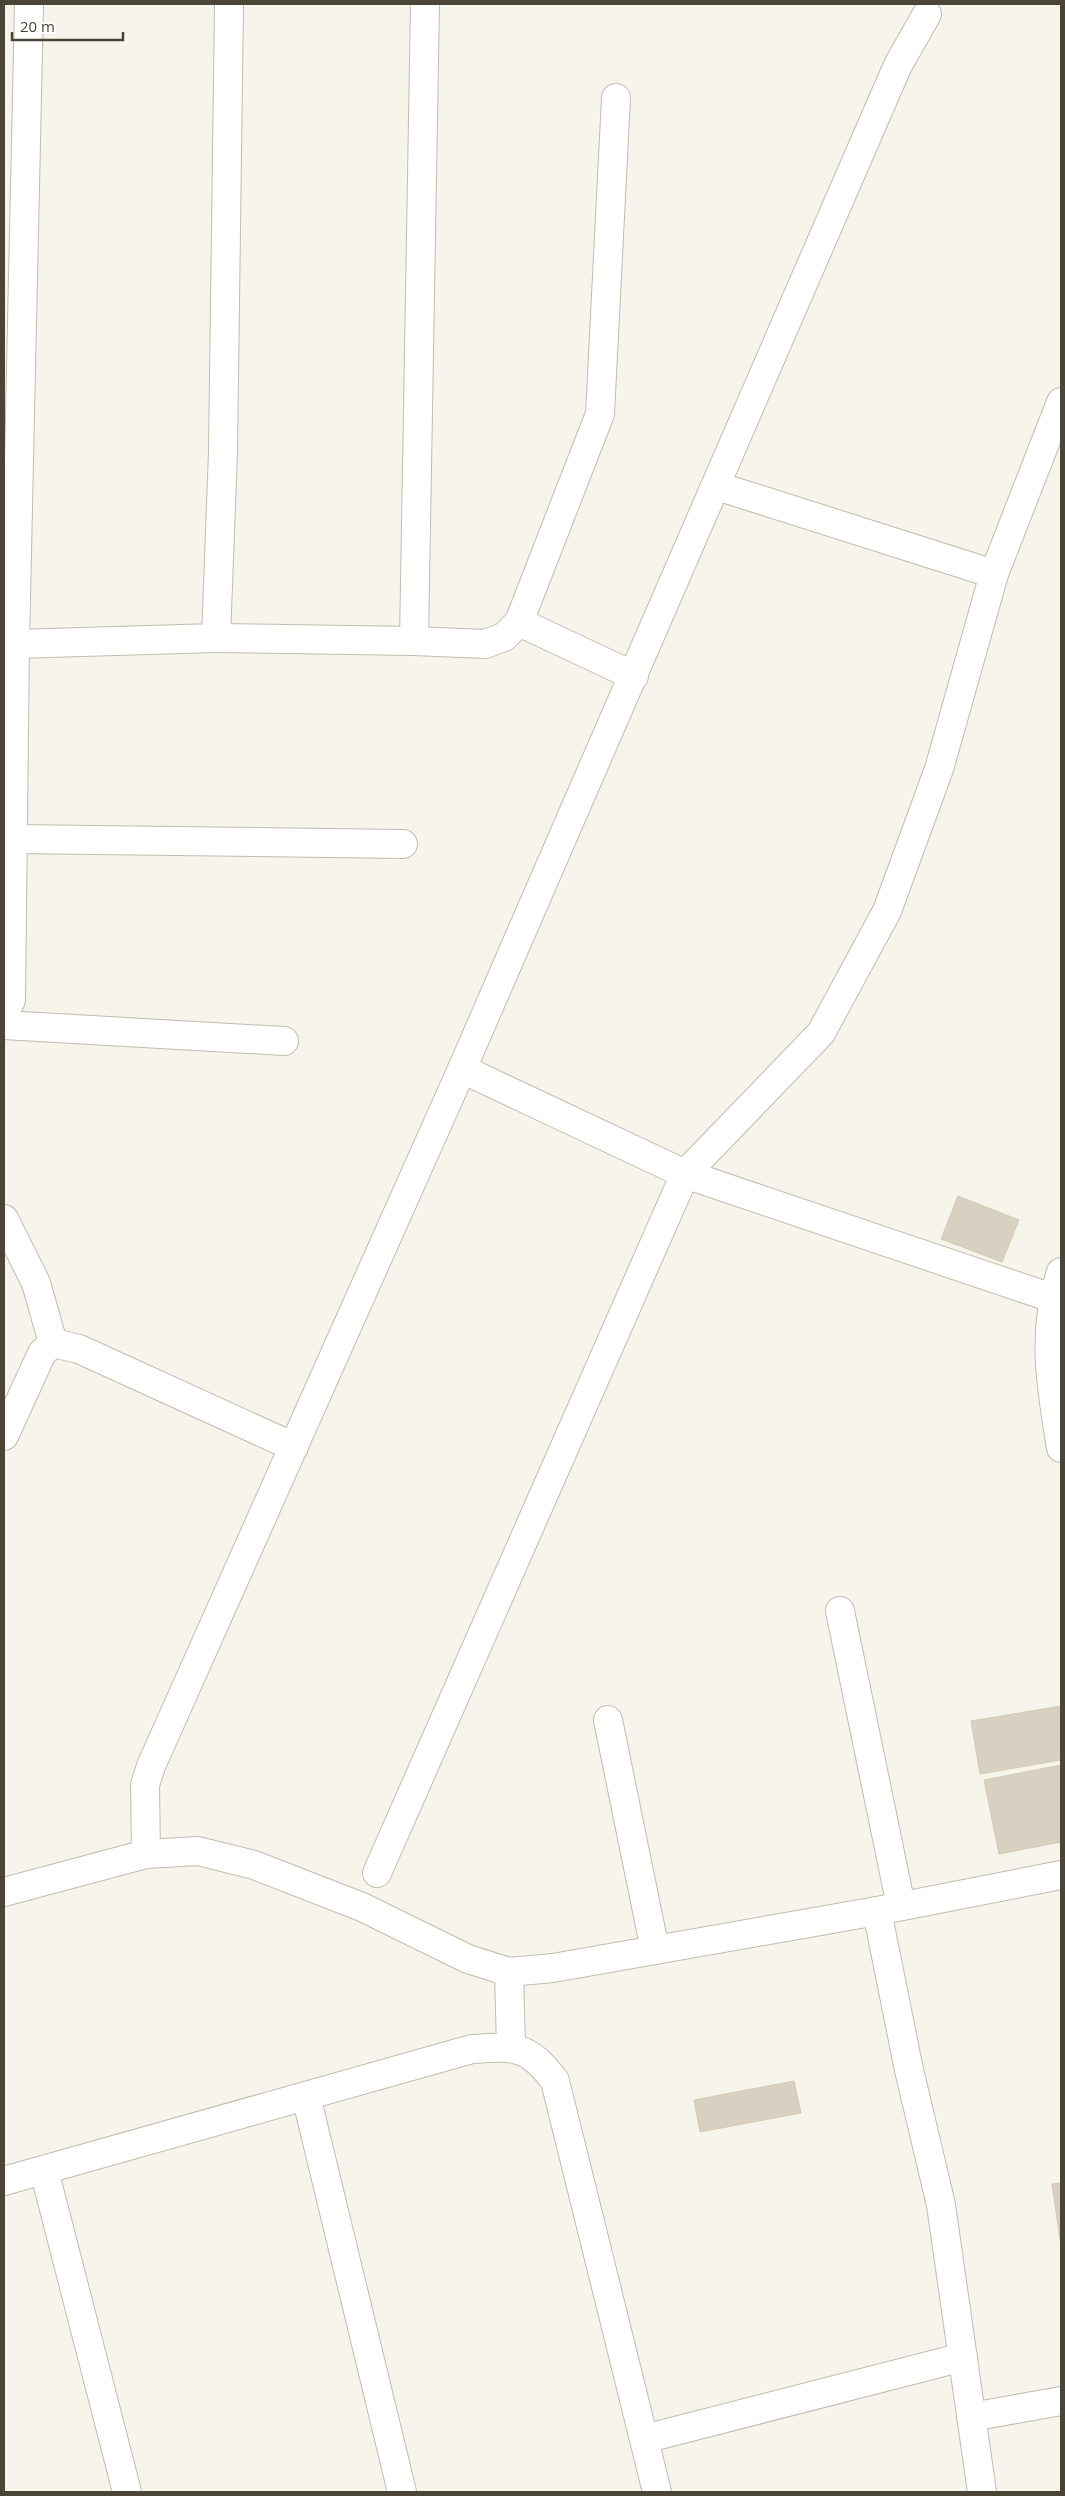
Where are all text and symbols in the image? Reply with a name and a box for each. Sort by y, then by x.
scale bar [12,10,124,42]
text: 20 m [20,16,55,36]

